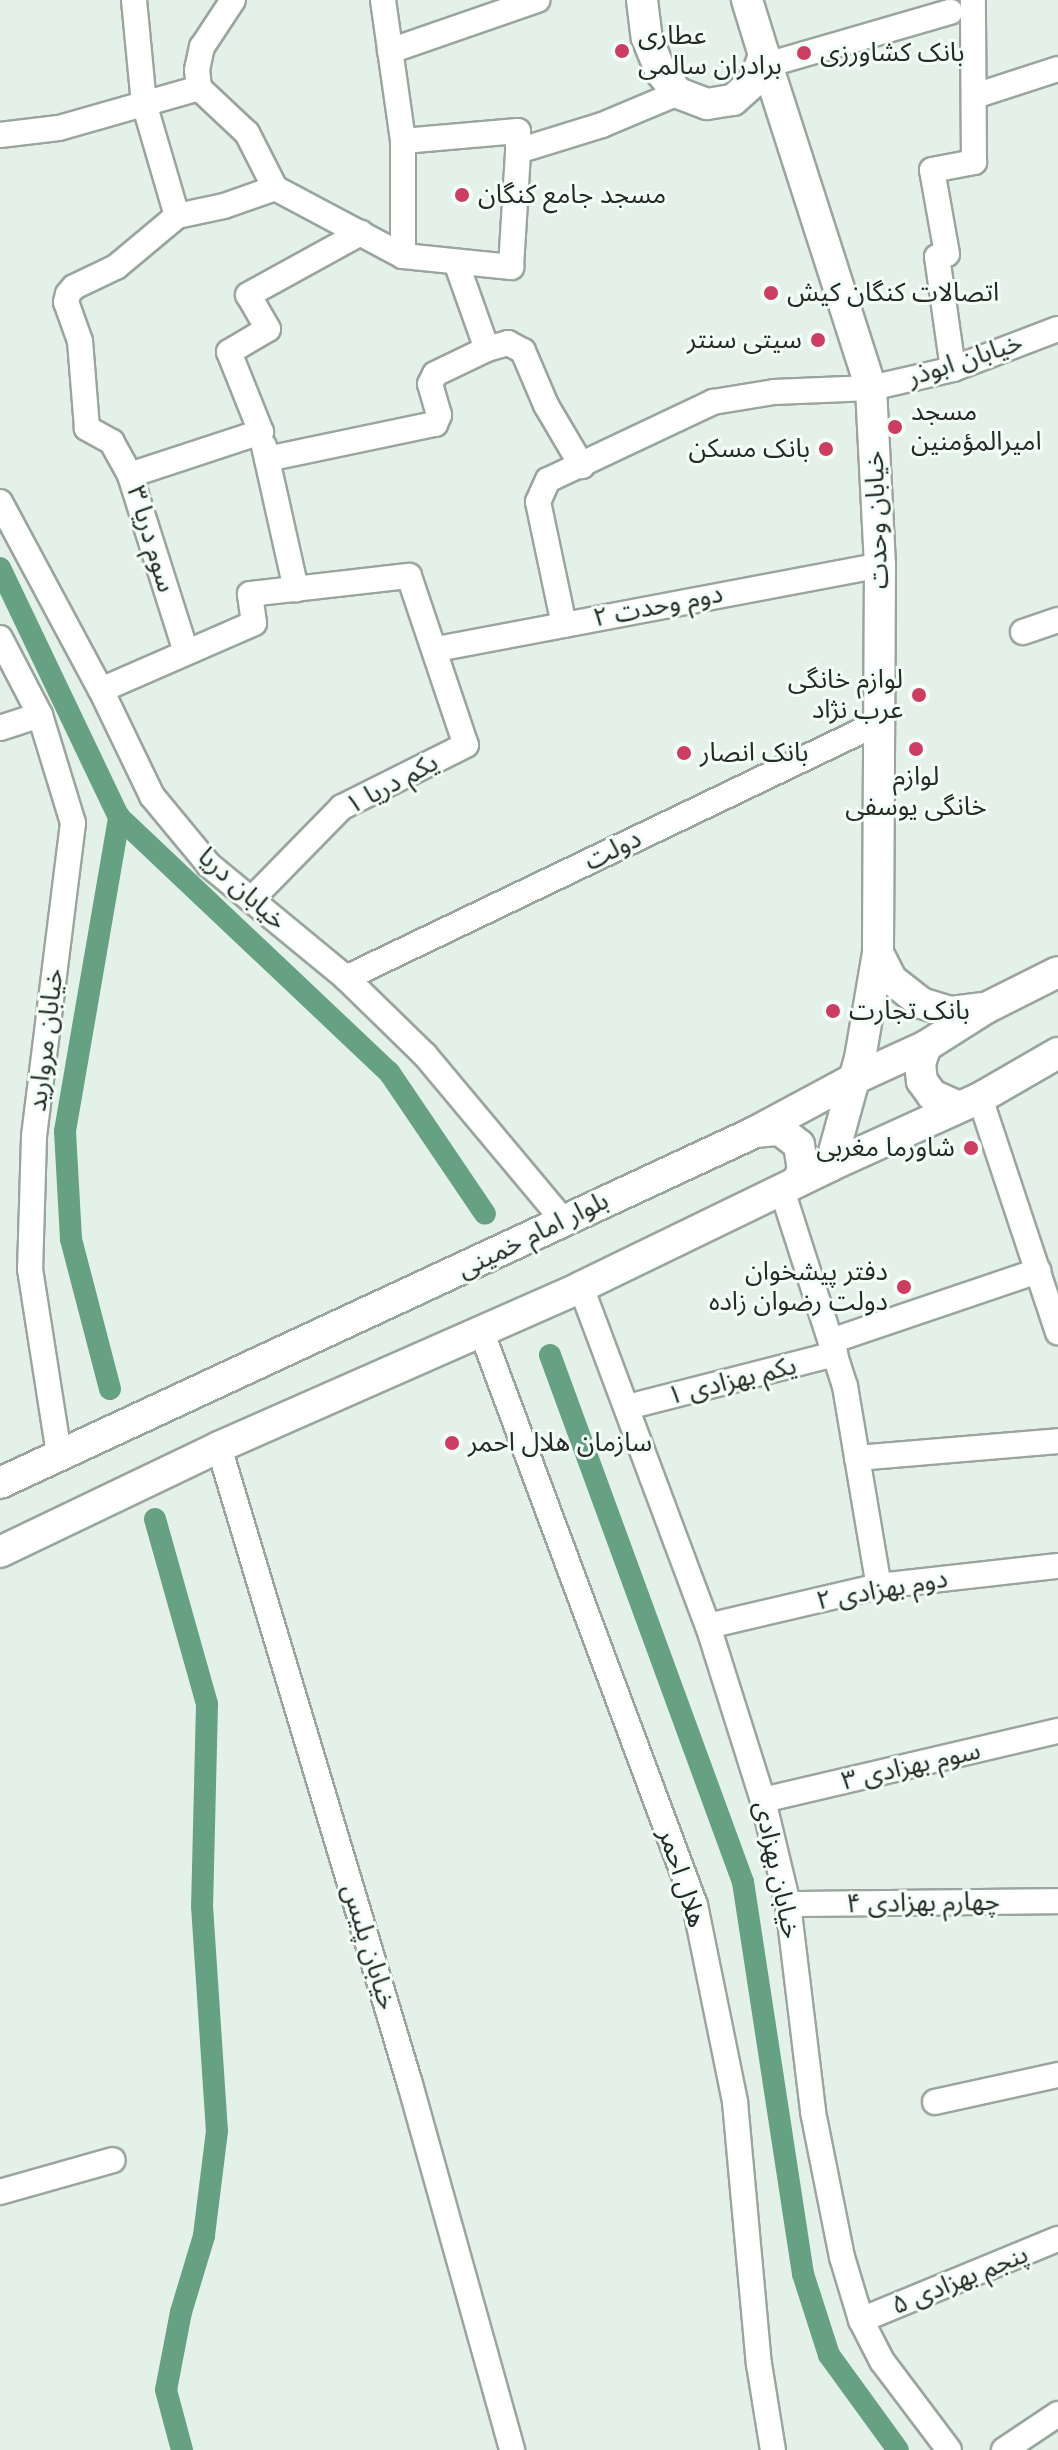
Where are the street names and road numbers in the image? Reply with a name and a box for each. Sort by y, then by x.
street label: خیابان ابوذر [904,327,1026,393]
street label: خیابان وحدت [859,450,895,590]
street label: سوم دریا ۳ [120,482,182,596]
street label: دوم وحدت ۲ [591,578,725,634]
street label: یکم دریا ۱ [340,747,444,821]
street label: دولت [580,823,646,877]
street label: خیابان دریا [191,841,293,937]
street label: خیابان مروارید [22,967,70,1113]
street label: بلوار امام خمینی [452,1185,614,1285]
street label: یکم بهزادی ۱ [664,1350,800,1412]
street label: دوم بهزادی ۲ [814,1563,950,1617]
street label: سوم بهزادی ۳ [838,1735,984,1797]
street label: خیابان بهزادی [747,1798,807,1942]
street label: هلال احمر [651,1825,713,1931]
street label: خیابان پلیس [335,1880,403,2014]
street label: چهارم بهزادی ۴ [846,1886,1000,1920]
street label: پنجم بهزادی ۵ [887,2239,1033,2321]

